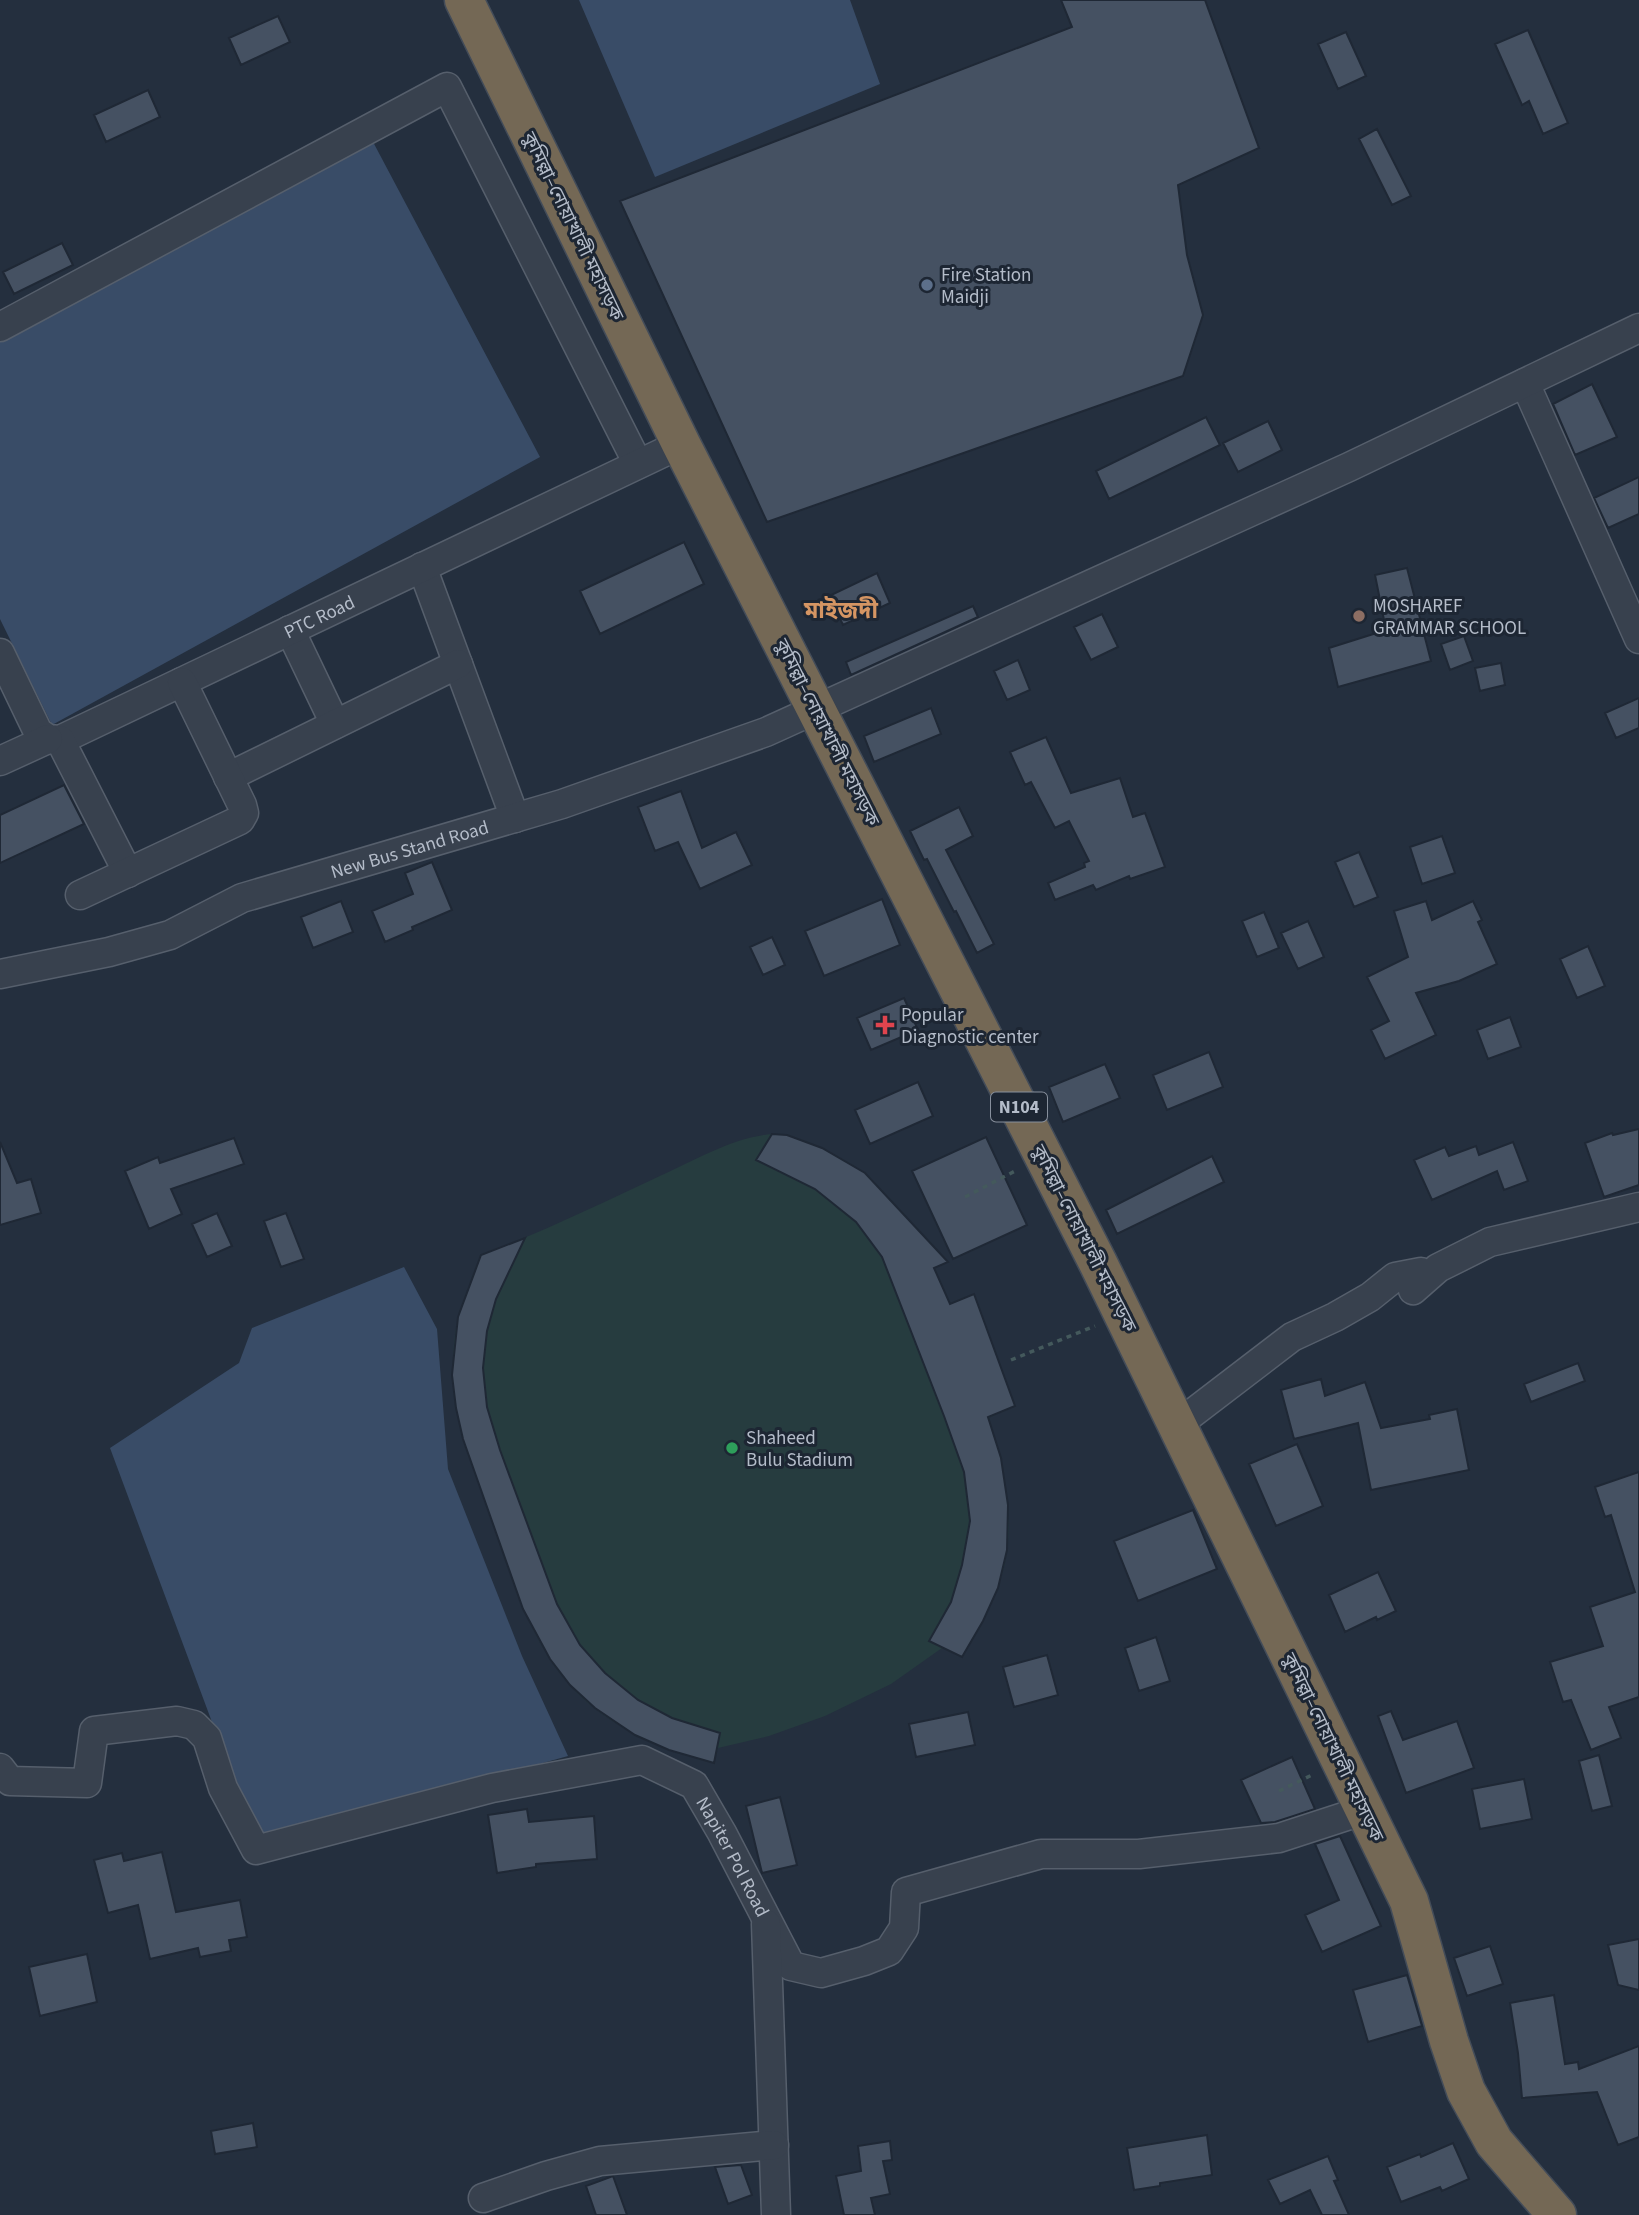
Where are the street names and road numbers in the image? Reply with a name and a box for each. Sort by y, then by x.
street label: কুমিল্লা–নোয়াখালী মহাসড়ক [515,127,630,326]
street label: PTC Road [280,589,360,646]
street label: কুমিল্লা–নোয়াখালী মহাসড়ক [767,633,886,832]
street label: New Bus Stand Road [328,814,492,886]
road number: N104 [991,1092,1047,1122]
street label: কুমিল্লা–নোয়াখালী মহাসড়ক [1024,1139,1143,1338]
street label: কুমিল্লা–নোয়াখালী মহাসড়ক [1275,1648,1390,1847]
street label: Napiter Pol Road [689,1792,775,1922]

